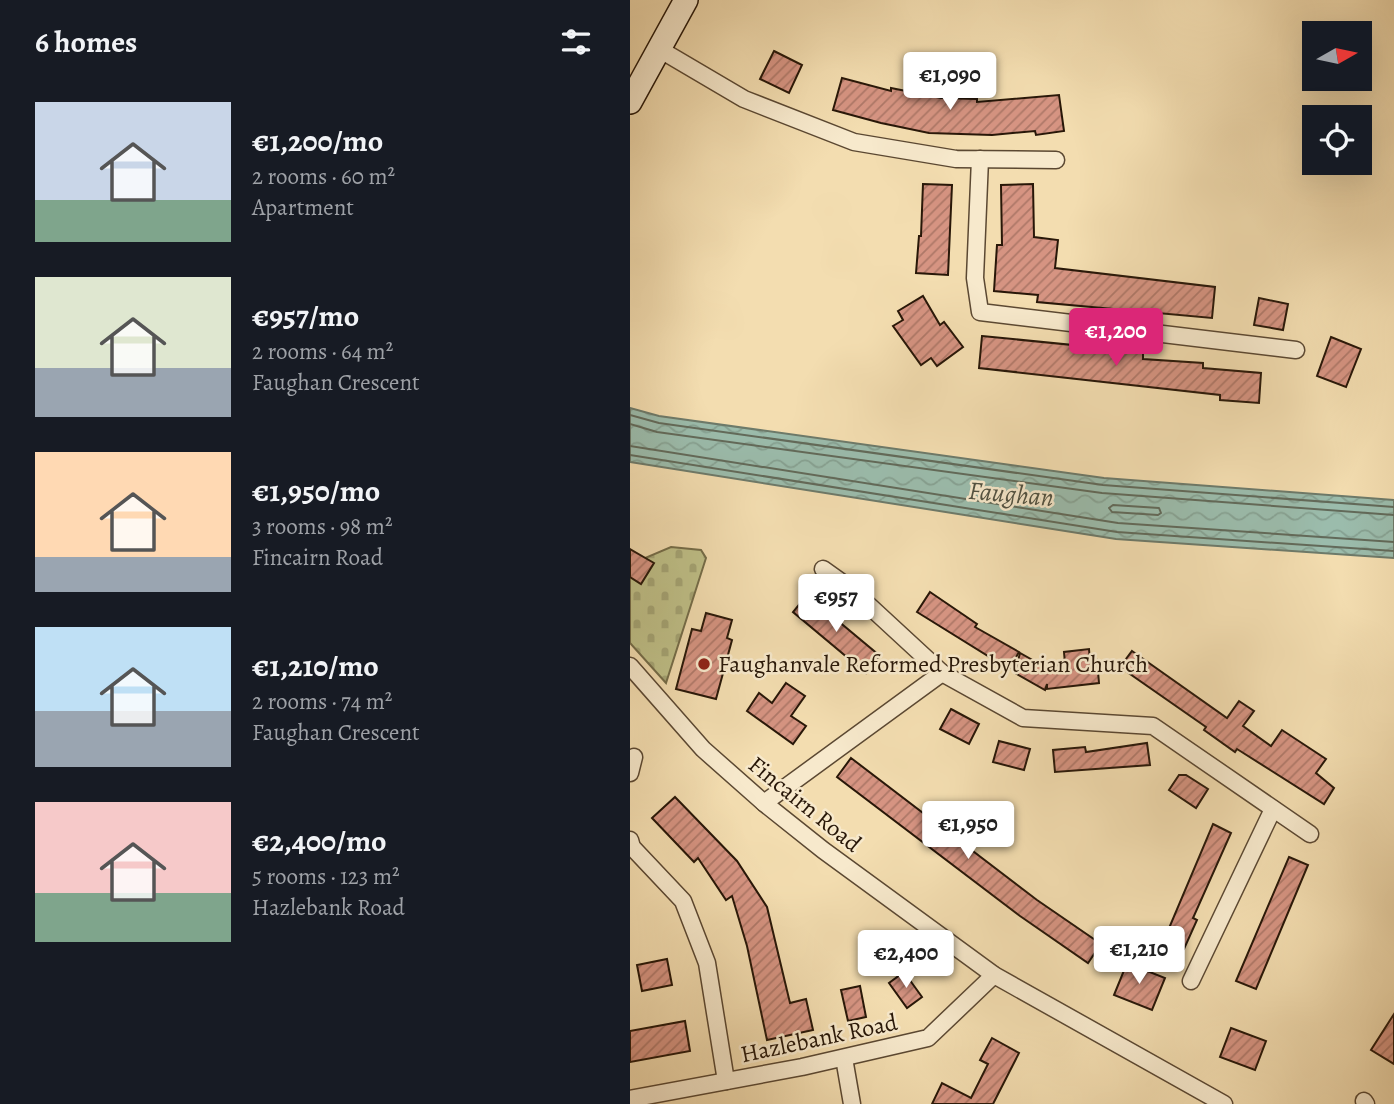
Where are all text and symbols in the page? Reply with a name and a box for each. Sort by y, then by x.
north arrow [1302,21,1372,91]
map controls [1302,21,1372,175]
text: 6 homes [35,22,137,62]
icon: filters [557,23,595,61]
pin: €1,090 [893,52,1007,112]
text: €1,090 [919,59,981,90]
button: locate [1302,105,1372,175]
text: €1,200/mo [252,121,383,161]
icon: home [91,130,175,214]
text: 2 rooms · 60 m² [252,161,395,192]
text: Apartment [252,192,354,223]
text: €957/mo [252,296,359,336]
icon: home [91,305,175,389]
pin: €1,200 [1059,308,1173,368]
text: €1,200 [1085,315,1147,346]
text: 2 rooms · 64 m² [252,336,393,367]
text: Faughan Crescent [252,367,420,398]
text: €1,950/mo [252,471,380,511]
water label: Faughan [967,473,1055,515]
icon: home [91,480,175,564]
text: 3 rooms · 98 m² [252,511,393,542]
text: Fincairn Road [252,542,383,573]
pin: €957 [795,574,877,634]
text: €957 [814,581,858,612]
text: €1,210/mo [252,646,379,686]
place label: Faughanvale Reformed Presbyterian Church [718,648,1148,680]
icon: home [91,655,175,739]
marker: Faughanvale Reformed Presbyterian Church [696,656,712,672]
text: 2 rooms · 74 m² [252,686,392,717]
text: Faughan Crescent [252,717,420,748]
street label: Fincairn Road [742,749,868,860]
pin: €1,950 [911,802,1025,861]
text: €1,950 [938,808,998,839]
text: €2,400/mo [252,821,387,861]
icon: home [91,830,175,914]
text: 5 rooms · 123 m² [252,861,400,892]
text: Hazlebank Road [252,892,405,923]
pin: €1,210 [1082,926,1196,986]
pin: €2,400 [849,930,963,990]
text: €1,210 [1110,933,1168,964]
text: €2,400 [874,937,938,968]
street label: Hazlebank Road [738,1006,901,1070]

